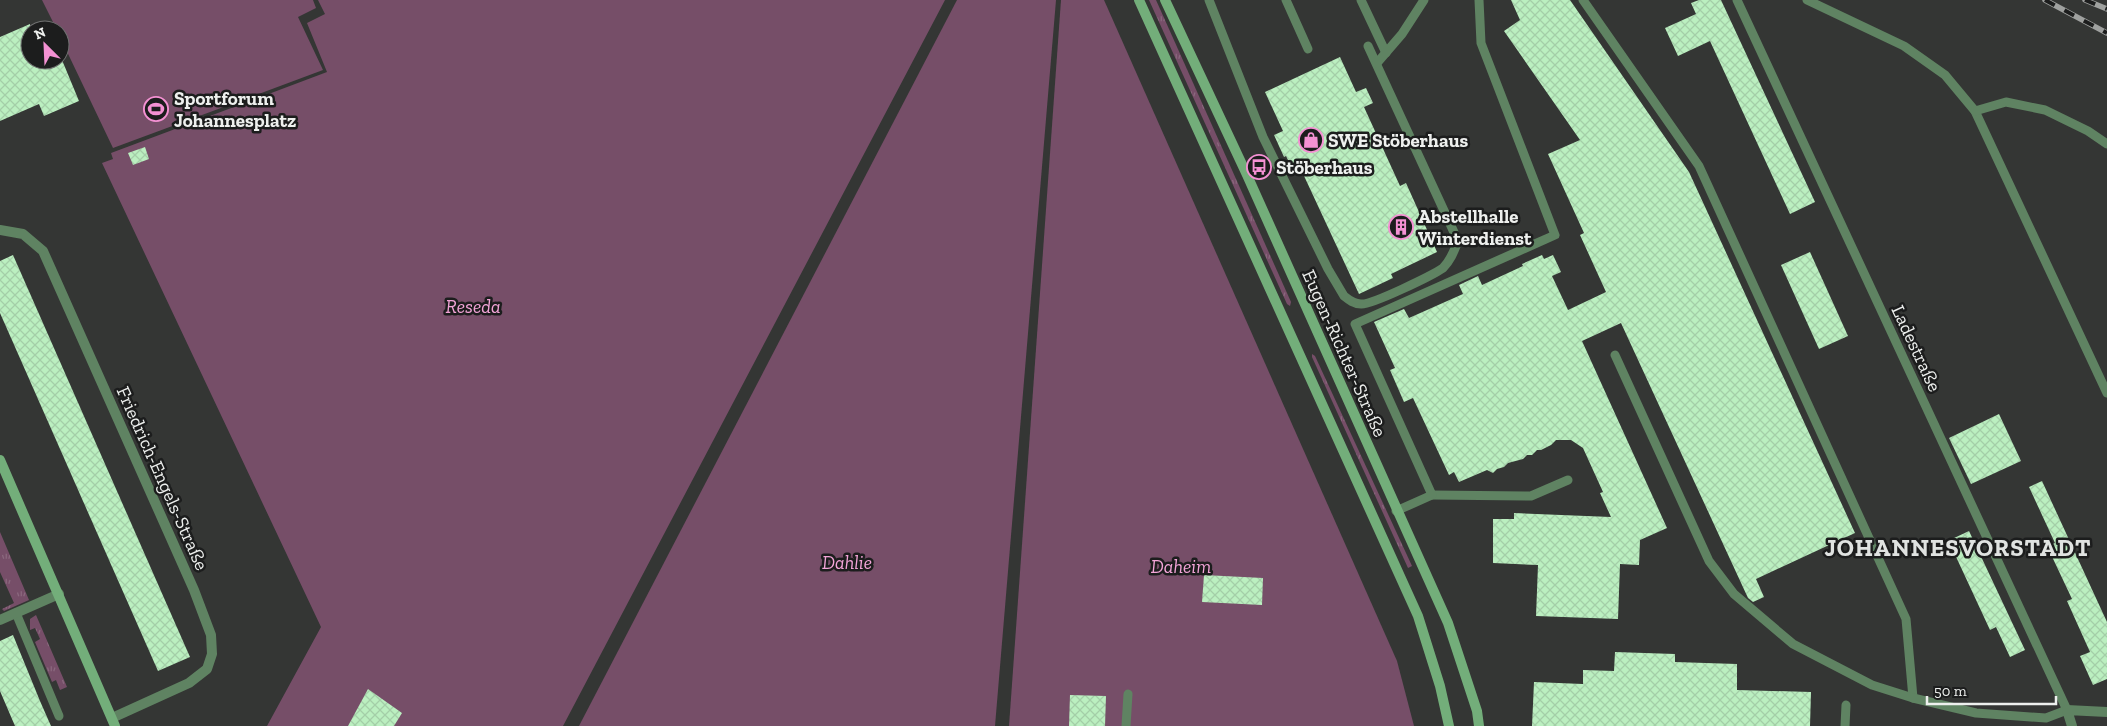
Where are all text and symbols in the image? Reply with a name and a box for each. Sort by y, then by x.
north arrow [20,20,70,70]
text: N [32,24,49,44]
place label: Sportforum Johannesplatz [174,87,296,132]
sports icon: Sportforum Johannesplatz [143,96,169,122]
shop icon: SWE Stöberhaus [1298,127,1324,153]
place label: SWE Stöberhaus [1328,129,1469,152]
bus stop icon: Stöberhaus [1246,154,1272,180]
place label: Stöberhaus [1276,156,1373,179]
place label: Abstellhalle Winterdienst [1418,205,1532,250]
building icon: Abstellhalle Winterdienst [1388,214,1414,240]
street label: Eugen-Richter-Straße [1297,266,1392,440]
park label: Reseda [446,295,501,318]
street label: Ladestraße [1887,301,1947,395]
street label: Friedrich-Engels-Straße [112,383,214,574]
district label: JOHANNESVORSTADT [1824,533,2092,562]
park label: Dahlie [822,551,872,574]
park label: Daheim [1151,555,1211,578]
scale bar [1927,674,2056,706]
text: 50 m [1934,682,1967,700]

